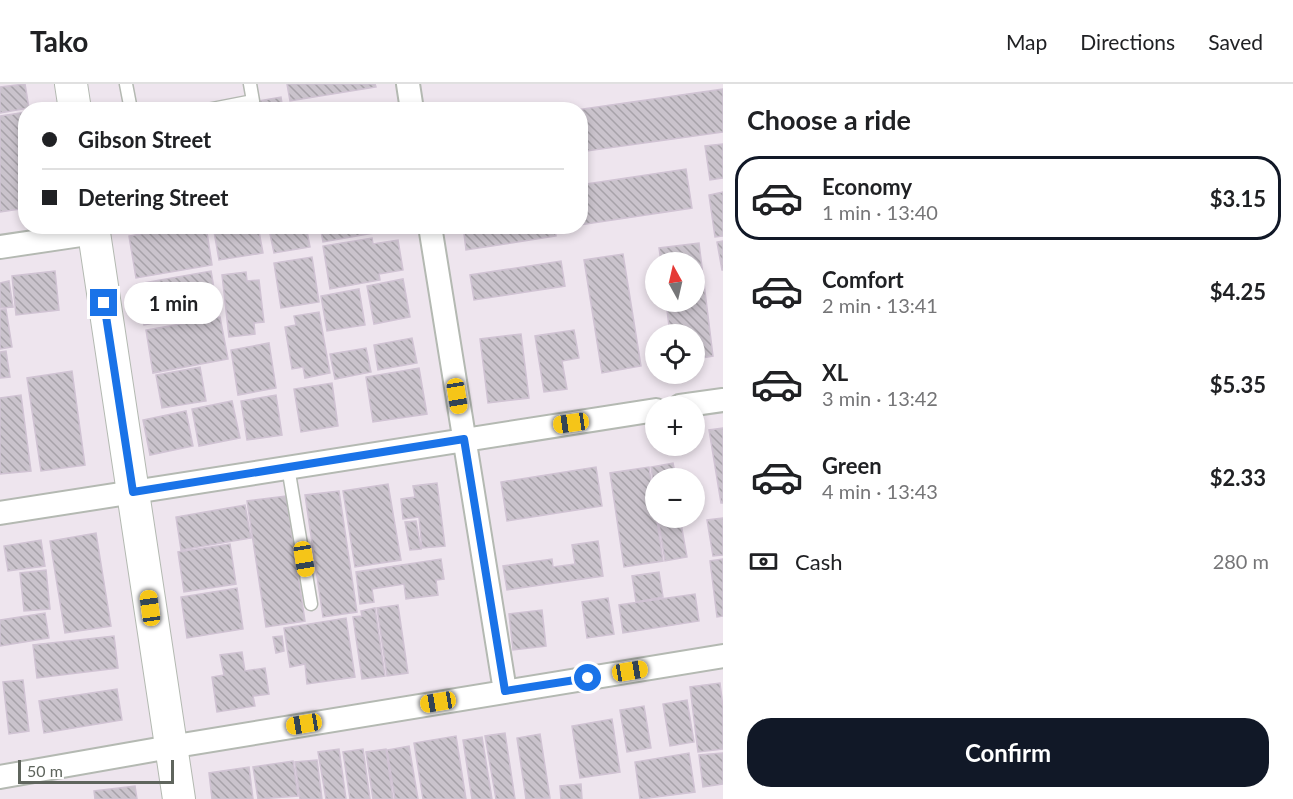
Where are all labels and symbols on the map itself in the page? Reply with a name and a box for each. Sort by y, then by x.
north arrow [645,252,705,312]
callout: 1 min [125,282,224,324]
route end [90,289,117,316]
car [445,377,469,415]
car [552,412,590,434]
car [292,540,316,578]
car [139,589,161,627]
car [611,659,649,683]
route start [574,664,601,691]
car [419,690,457,714]
car [285,712,323,736]
scale bar [18,757,174,784]

